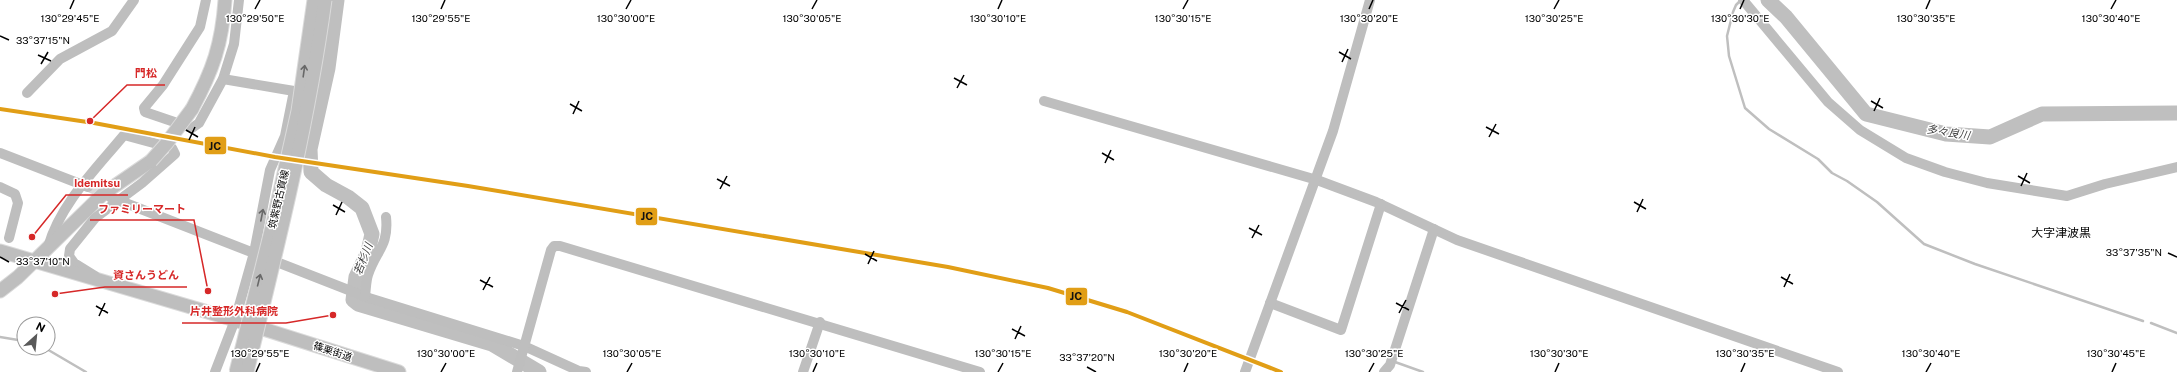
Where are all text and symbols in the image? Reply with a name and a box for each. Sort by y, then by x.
text: 130°29'45"E [41,12,99,24]
text: 130°29'50"E [226,12,284,24]
text: 130°29'55"E [411,12,471,24]
text: 130°30'00"E [597,12,655,24]
text: 130°30'05"E [783,12,841,24]
text: 130°30'10"E [970,12,1026,24]
text: 130°30'15"E [1155,12,1211,24]
text: 130°30'20"E [1340,12,1398,24]
text: 130°30'25"E [1525,12,1583,24]
text: 130°30'30"E [1711,12,1769,24]
text: 130°30'35"E [1896,12,1956,24]
text: 130°30'40"E [2082,12,2140,24]
text: 33°37'15"N [16,34,70,46]
callout: 門松 [127,62,165,85]
one-way arrow [300,65,308,78]
text: 門松 [135,67,157,79]
water label: 多々良川 [1925,123,1972,142]
line badge: JC [204,136,227,155]
text: JC [209,140,221,152]
street label: 筑紫野古賀線 [265,168,291,230]
callout: Idemitsu [66,172,128,195]
text: Idemitsu [74,177,120,189]
callout: ファミリーマート [90,197,194,220]
text: ファミリーマート [98,203,186,215]
line badge: JC [635,207,658,226]
one-way arrow [258,209,266,222]
text: JC [641,210,653,222]
district label: 大字津波黒 [2031,226,2091,240]
water label: 若杉川 [351,241,375,277]
text: 33°37'35"N [2106,246,2162,258]
text: 33°37'10"N [16,255,70,267]
callout: 資さんうどん [105,264,187,287]
text: 資さんうどん [113,269,179,281]
one-way arrow [256,274,263,287]
line badge: JC [1065,287,1088,306]
text: JC [1070,290,1082,302]
callout: 片井整形外科病院 [182,300,286,323]
text: 片井整形外科病院 [190,305,278,317]
north arrow [16,316,56,356]
text: N [34,320,47,334]
street label: 篠栗街道 [312,339,354,363]
text: 130°29'55"E [230,347,290,359]
text: 130°30'00"E [417,347,475,359]
text: 130°30'05"E [603,347,661,359]
text: 130°30'10"E [789,347,845,359]
text: 130°30'15"E [975,347,1031,359]
text: 130°30'20"E [1159,347,1217,359]
text: 130°30'25"E [1345,347,1403,359]
text: 130°30'30"E [1530,347,1588,359]
text: 130°30'35"E [1715,347,1775,359]
text: 130°30'40"E [1902,347,1960,359]
text: 130°30'45"E [2087,347,2145,359]
text: 33°37'20"N [1059,351,1115,363]

